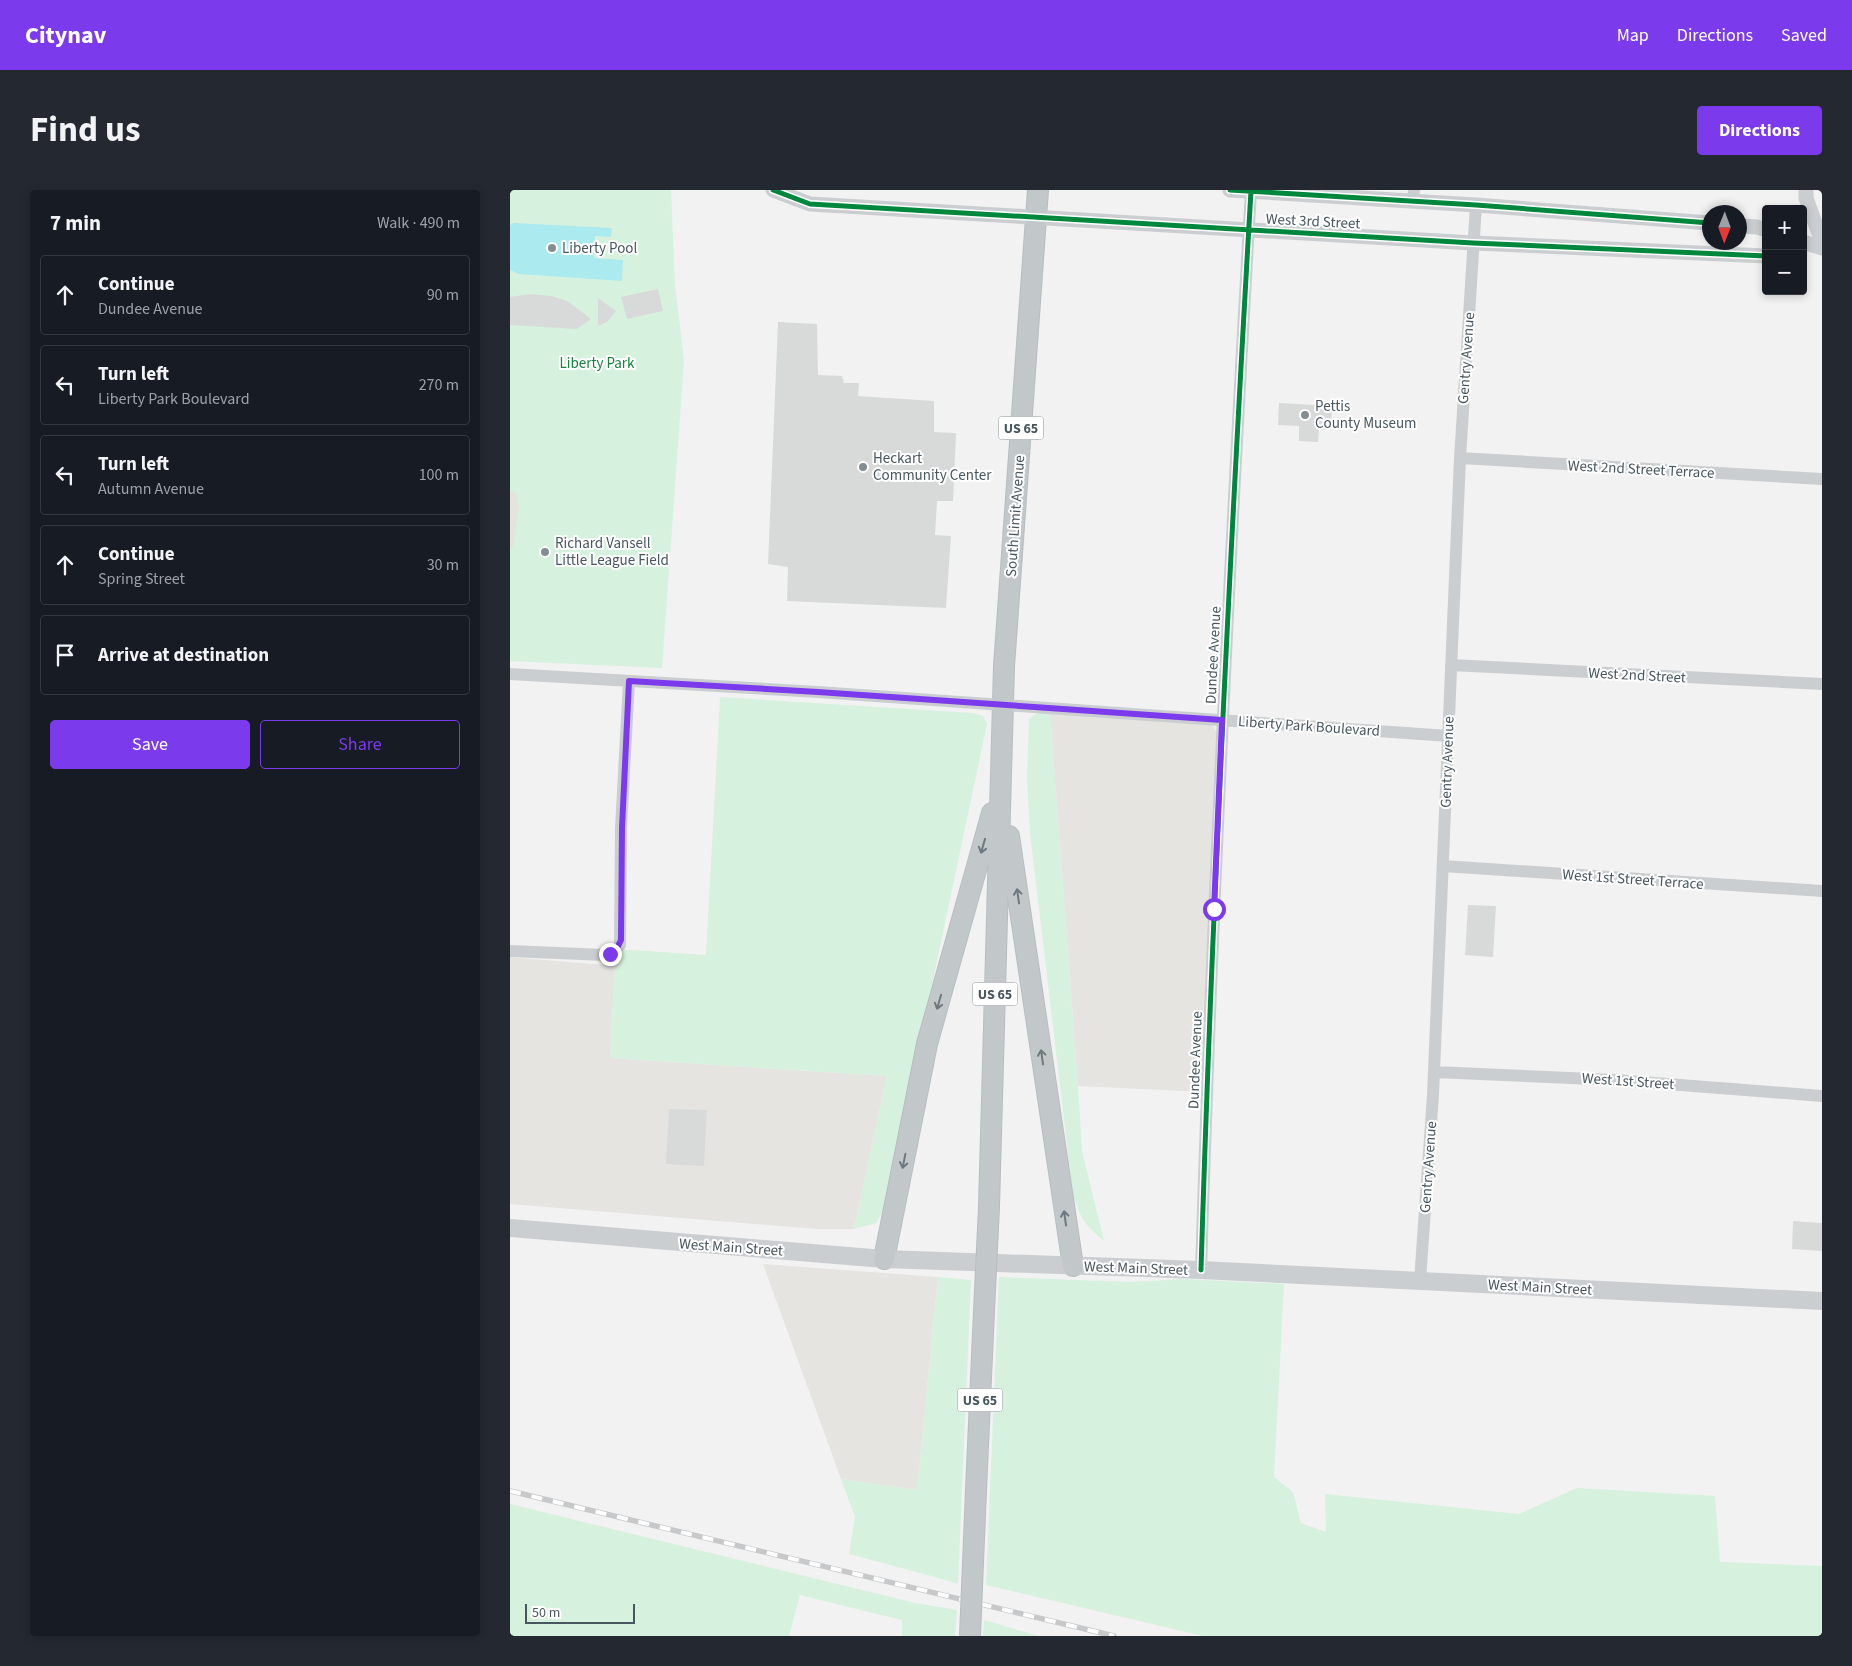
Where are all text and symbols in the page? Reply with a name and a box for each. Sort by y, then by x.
text: Citynav [25,18,106,53]
text: Map [1617,23,1649,48]
text: Directions [1677,23,1753,48]
text: Saved [1781,23,1827,48]
text: Find us [30,105,140,155]
button: Directions [1697,106,1822,155]
north arrow [1702,205,1747,250]
map controls [1762,205,1807,295]
button: + [1762,205,1807,250]
text: 7 min [50,208,101,238]
street label: West 3rd Street [1265,209,1361,234]
text: Walk · 490 m [377,212,460,234]
place label: Liberty Pool [562,238,637,259]
marker: Liberty Pool [546,242,558,254]
button: − [1762,250,1807,295]
text: Continue [98,271,175,298]
icon: ahead [51,281,79,309]
text: 90 m [427,284,459,306]
text: Dundee Avenue [98,298,203,320]
street label: Gentry Avenue [1453,312,1480,405]
park label: Liberty Park [559,353,635,374]
text: Turn left [98,361,169,388]
icon: left [51,371,79,399]
text: 270 m [419,374,459,396]
text: Liberty Park Boulevard [98,388,250,410]
place label: Pettis County Museum [1315,396,1417,434]
marker: Pettis County Museum [1299,409,1311,421]
road number: US 65 [998,417,1044,440]
place label: Heckart Community Center [873,448,992,486]
text: Turn left [98,451,169,478]
street label: South Limit Avenue [1001,454,1030,578]
street label: West 2nd Street Terrace [1567,455,1715,484]
icon: left [51,461,79,489]
marker: Heckart Community Center [857,461,869,473]
text: 100 m [419,464,459,486]
text: Autumn Avenue [98,478,204,500]
place label: Richard Vansell Little League Field [555,533,669,571]
text: Continue [98,541,175,568]
marker: Richard Vansell Little League Field [539,546,551,558]
icon: ahead [51,551,79,579]
text: 30 m [427,554,459,576]
text: Spring Street [98,568,185,590]
street label: Dundee Avenue [1200,606,1227,705]
icon: arrive [51,641,79,669]
text: Arrive at destination [98,642,269,669]
street label: West 2nd Street [1588,662,1686,689]
street label: Liberty Park Boulevard [1237,711,1381,742]
street label: Gentry Avenue [1435,716,1460,808]
button: Save [50,720,250,769]
button: Share [260,720,460,769]
one-way arrow [978,837,988,853]
street label: West 1st Street Terrace [1562,864,1704,895]
one-way arrow [1013,889,1023,905]
route start [1203,898,1226,921]
route end [599,943,622,966]
road number: US 65 [972,982,1018,1006]
one-way arrow [934,994,943,1010]
street label: Dundee Avenue [1183,1011,1208,1109]
one-way arrow [1036,1049,1046,1065]
street label: West 1st Street [1581,1068,1675,1095]
street label: Gentry Avenue [1415,1121,1442,1214]
one-way arrow [899,1152,908,1168]
one-way arrow [1060,1210,1070,1226]
street label: West Main Street [678,1233,784,1262]
street label: West Main Street [1084,1256,1188,1281]
street label: West Main Street [1487,1274,1593,1301]
road number: US 65 [958,1388,1002,1412]
scale bar [525,1601,635,1624]
text: 50 m [532,1603,560,1623]

